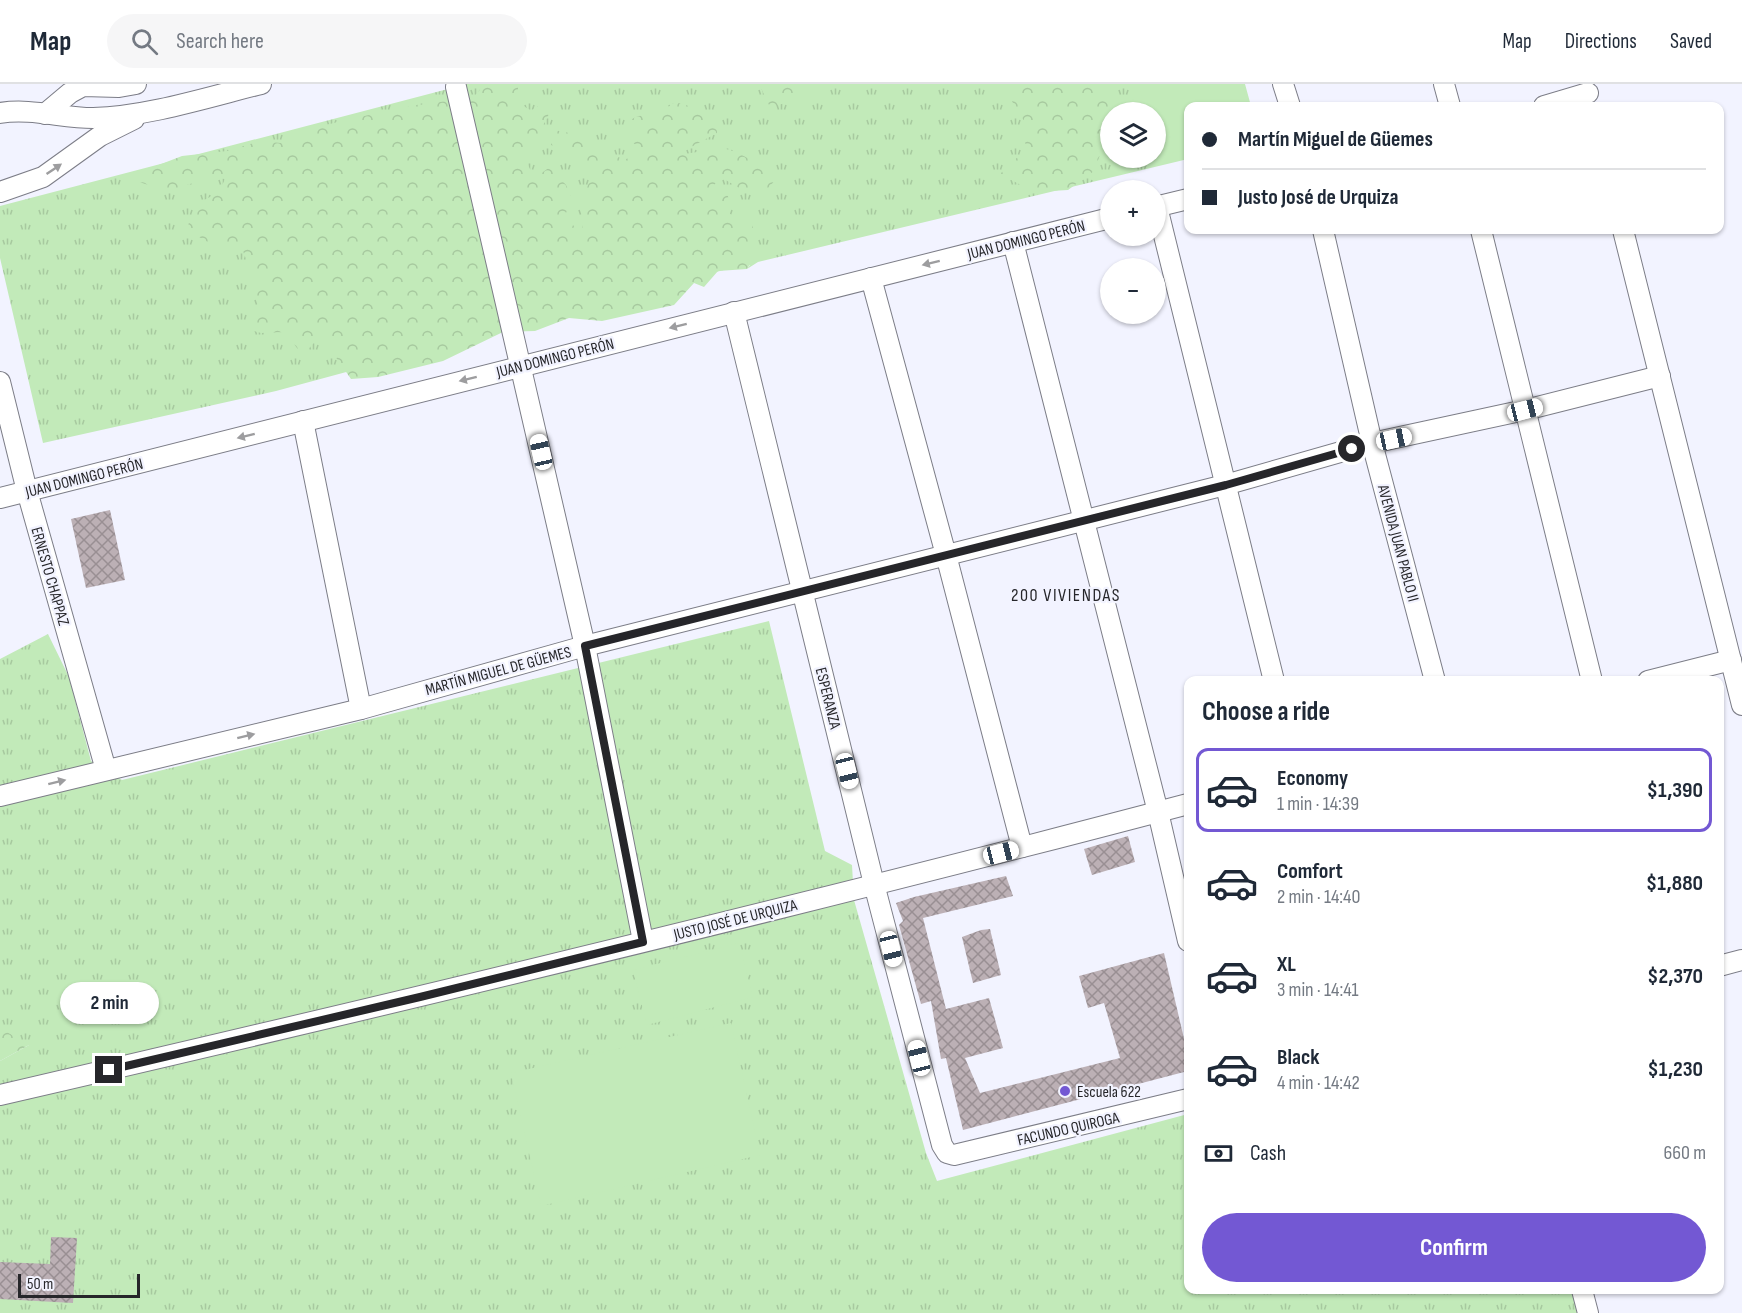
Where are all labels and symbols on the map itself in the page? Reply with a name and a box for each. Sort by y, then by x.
one-way arrow [45,163,61,175]
street label: JUAN DOMINGO PERÓN [965,217,1087,264]
one-way arrow [922,258,940,268]
one-way arrow [669,322,687,331]
street label: JUAN DOMINGO PERÓN [494,335,616,382]
one-way arrow [459,375,477,385]
car [1505,397,1545,423]
car [1375,426,1413,452]
one-way arrow [237,431,255,441]
car [528,432,554,472]
route start [1338,435,1365,462]
street label: JUAN DOMINGO PERÓN [23,455,145,502]
street label: AVENIDA JUAN PABLO II [1373,482,1422,604]
street label: ERNESTO CHAPPAZ [26,525,73,628]
district label: 200 VIVIENDAS [1011,585,1121,606]
street label: MARTÍN MIGUEL DE GÜEMES [423,643,574,700]
street label: ESPERANZA [811,666,844,731]
one-way arrow [237,731,256,741]
car [834,751,860,791]
one-way arrow [48,776,66,786]
car [981,840,1021,866]
street label: JUSTO JOSÉ DE URQUIZA [671,896,799,945]
car [878,929,904,969]
callout: 2 min [60,983,158,1025]
car [906,1038,932,1078]
route end [95,1056,122,1083]
place label: Escuela 622 [1077,1083,1141,1102]
marker: Escuela 622 [1058,1084,1072,1098]
street label: FACUNDO QUIROGA [1016,1108,1121,1150]
scale bar [18,1271,140,1298]

